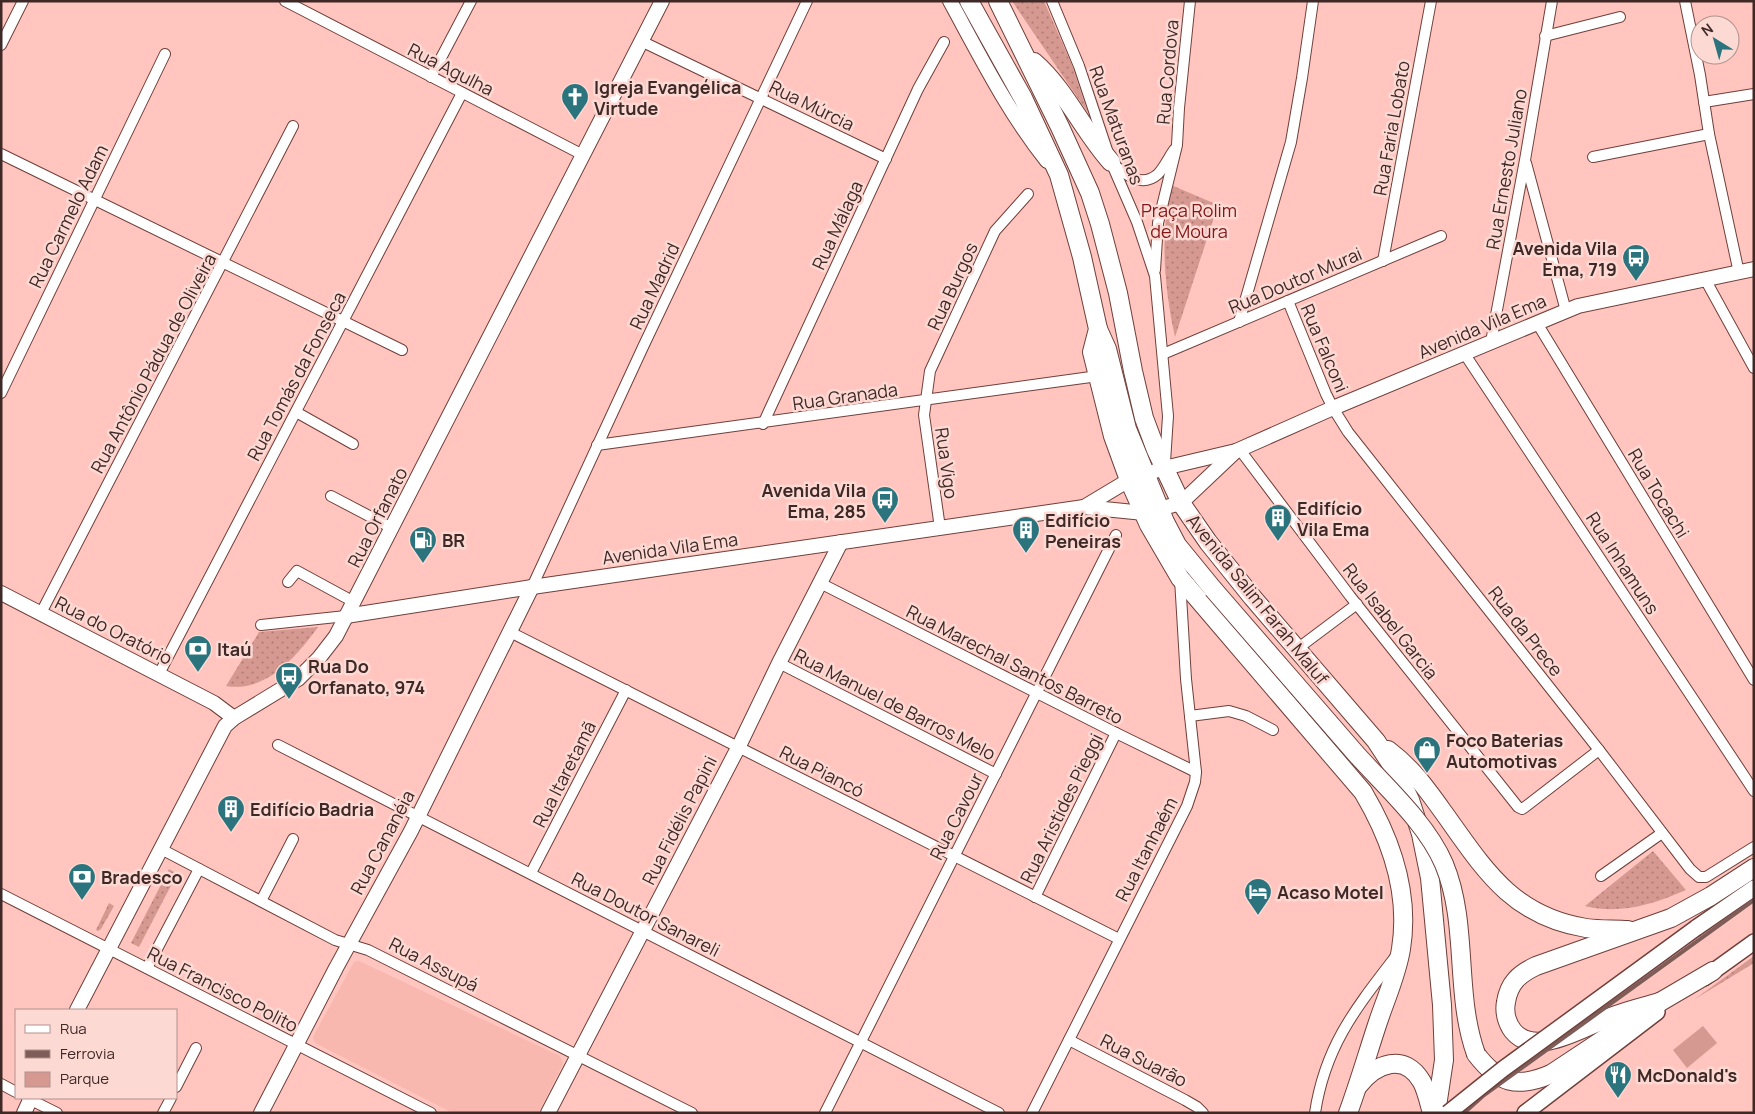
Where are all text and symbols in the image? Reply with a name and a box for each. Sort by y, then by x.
north arrow [1690,15,1740,65]
street label: Rua Cordova [1150,19,1184,125]
text: N [1697,19,1717,40]
street label: Rua Agulha [404,37,498,101]
street label: Rua Faria Lobato [1367,59,1415,197]
street label: Rua Maturanas [1084,62,1150,188]
street label: Rua Múrcia [766,74,858,136]
place label: Igreja Evangélica Virtude [594,75,741,120]
church icon: Igreja Evangélica Virtude [560,82,590,121]
street label: Rua Ernesto Juliano [1480,87,1532,251]
street label: Rua Carmelo Adam [23,140,113,292]
street label: Rua Málaga [806,177,868,273]
park label: Praça Rolim de Moura [1141,198,1237,243]
place label: Avenida Vila Ema, 719 [1512,236,1617,281]
street label: Rua Burgos [921,238,983,334]
street label: Rua Madrid [624,239,684,333]
street label: Rua Doutor Murai [1225,241,1365,319]
bus stop icon: Avenida Vila Ema, 719 [1621,243,1651,282]
street label: Rua Antônio Pádua de Oliveira [85,249,221,477]
street label: Rua Tomás da Fonseca [241,287,351,465]
street label: Avenida Vila Ema [1414,288,1550,364]
street label: Rua Falconi [1296,300,1354,396]
street label: Rua Granada [791,377,899,415]
street label: Rua Vigo [930,426,964,500]
street label: Rua Tocachi [1623,444,1695,542]
street label: Rua Orfanato [341,463,413,571]
place label: Avenida Vila Ema, 285 [761,478,866,523]
bus stop icon: Avenida Vila Ema, 285 [870,485,900,524]
place label: Edifício Vila Ema [1297,496,1369,541]
building icon: Edifício Vila Ema [1263,503,1293,542]
street label: Rua Inhamuns [1581,507,1665,619]
place label: Edifício Peneiras [1045,508,1121,553]
street label: Avenida Salim Farah Maluf [1182,509,1335,690]
building icon: Edifício Peneiras [1011,515,1041,554]
fuel station icon: BR [408,525,438,564]
street label: Avenida Vila Ema [601,527,739,569]
place label: BR [442,528,465,552]
street label: Rua Isabel Garcia [1338,558,1444,684]
street label: Rua da Prece [1483,581,1569,681]
street label: Rua do Oratório [51,590,177,670]
street label: Rua Marechal Santos Barreto [903,599,1127,729]
bank icon: Itaú [183,634,213,673]
place label: Itaú [217,637,251,661]
street label: Rua Manuel de Barros Melo [790,643,1000,765]
place label: Rua Do Orfanato, 974 [308,654,425,699]
bus stop icon: Rua Do Orfanato, 974 [274,661,304,700]
street label: Rua Itaretamã [527,717,601,831]
place label: Foco Baterias Automotivas [1446,728,1564,773]
street label: Rua Aristides Pieggi [1014,729,1108,887]
shop icon: Foco Baterias Automotivas [1412,735,1442,774]
street label: Rua Piancó [776,739,868,803]
street label: Rua Fidélis Papini [636,751,722,889]
street label: Rua Cavour [924,768,988,864]
street label: Rua Cananéia [344,786,420,898]
street label: Rua Itanhaém [1109,793,1183,905]
building icon: Edifício Badria [216,794,246,833]
place label: Edifício Badria [250,797,374,821]
bank icon: Bradesco [67,862,97,901]
place label: Bradesco [101,865,183,889]
street label: Rua Doutor Sanareli [568,866,724,962]
hotel icon: Acaso Motel [1243,877,1273,916]
place label: Acaso Motel [1277,880,1384,904]
street label: Rua Assupá [385,931,483,997]
street label: Rua Francisco Polito [144,941,302,1037]
legend [15,1009,178,1099]
text: Rua [60,1018,87,1039]
street label: Rua Suarão [1097,1028,1191,1092]
text: Ferrovia [60,1043,115,1064]
restaurant icon: McDonald's [1603,1060,1633,1099]
place label: McDonald's [1637,1063,1738,1087]
text: Parque [60,1068,109,1089]

